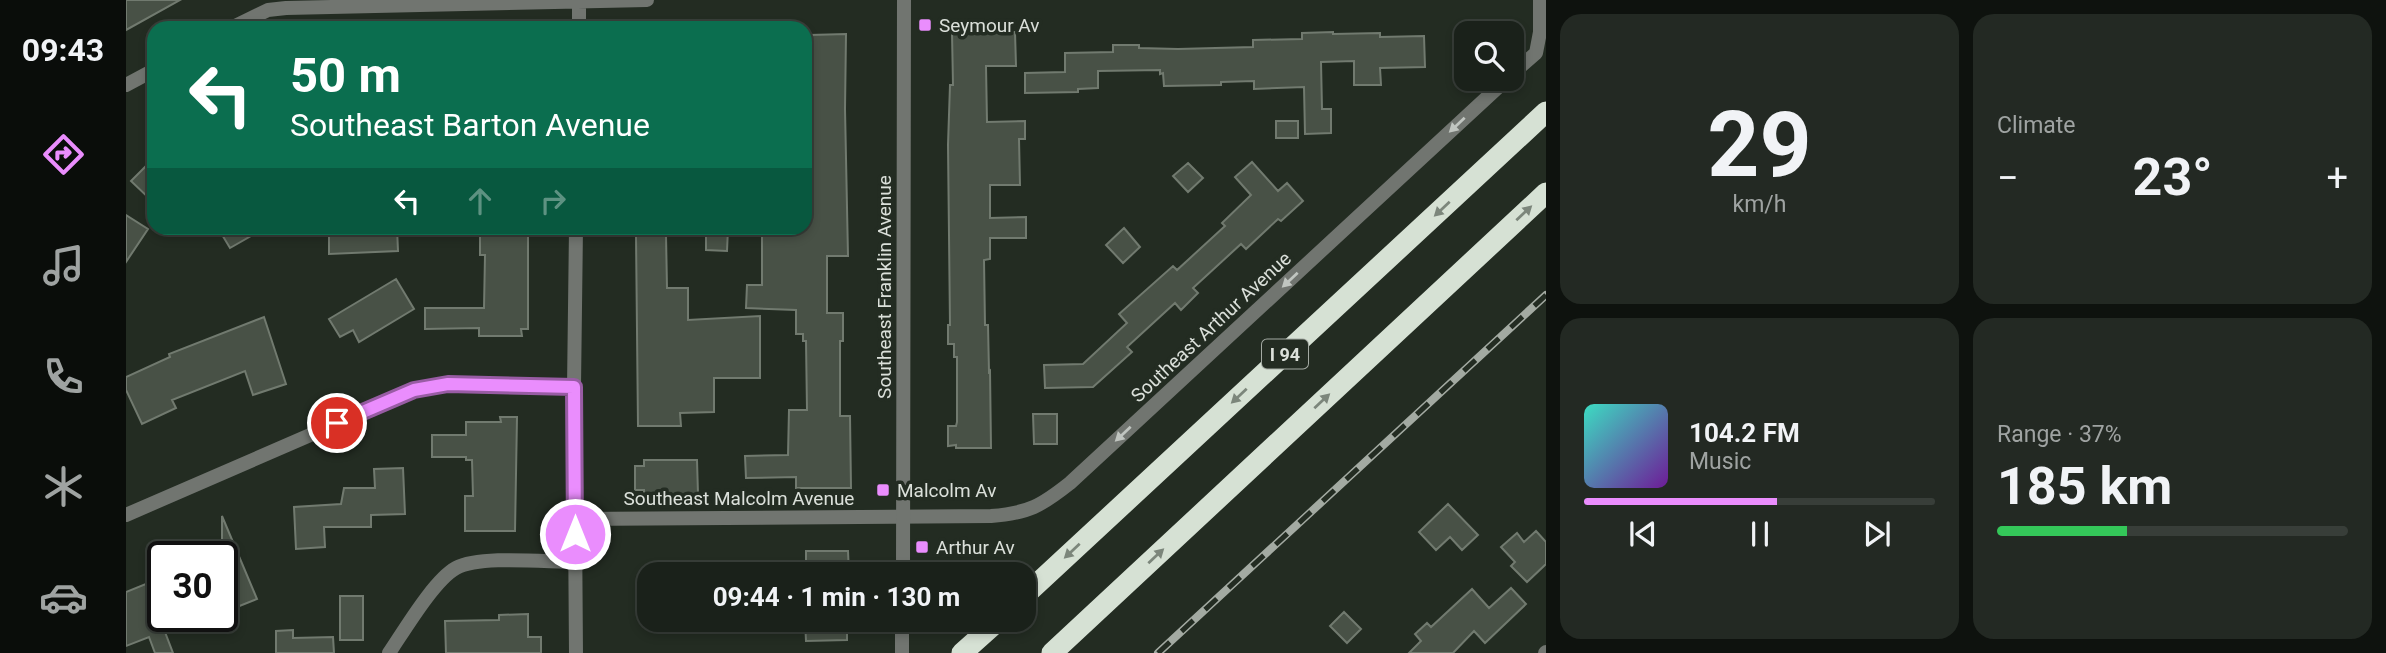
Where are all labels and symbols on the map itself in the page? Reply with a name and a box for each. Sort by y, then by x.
place label: Seymour Av [939,14,1039,37]
marker: Seymour Av [917,17,933,33]
one-way arrow [1448,117,1466,133]
street label: Southeast Franklin Avenue [873,175,896,399]
one-way arrow [1434,200,1451,216]
one-way arrow [1516,204,1533,221]
street label: Southeast Arthur Avenue [1126,247,1296,407]
one-way arrow [1282,271,1299,287]
road number: I 94 [1262,340,1308,368]
one-way arrow [1231,388,1248,404]
pin [307,393,367,453]
one-way arrow [1313,394,1330,410]
one-way arrow [1114,426,1132,442]
place label: Malcolm Av [897,479,996,502]
marker: Malcolm Av [875,482,891,498]
street label: Southeast Malcolm Avenue [624,487,854,510]
position arrow [538,497,612,571]
place label: Arthur Av [936,536,1015,559]
marker: Arthur Av [914,539,930,555]
speed limit sign: 30 [147,541,238,632]
one-way arrow [1063,543,1081,559]
one-way arrow [1147,549,1164,565]

